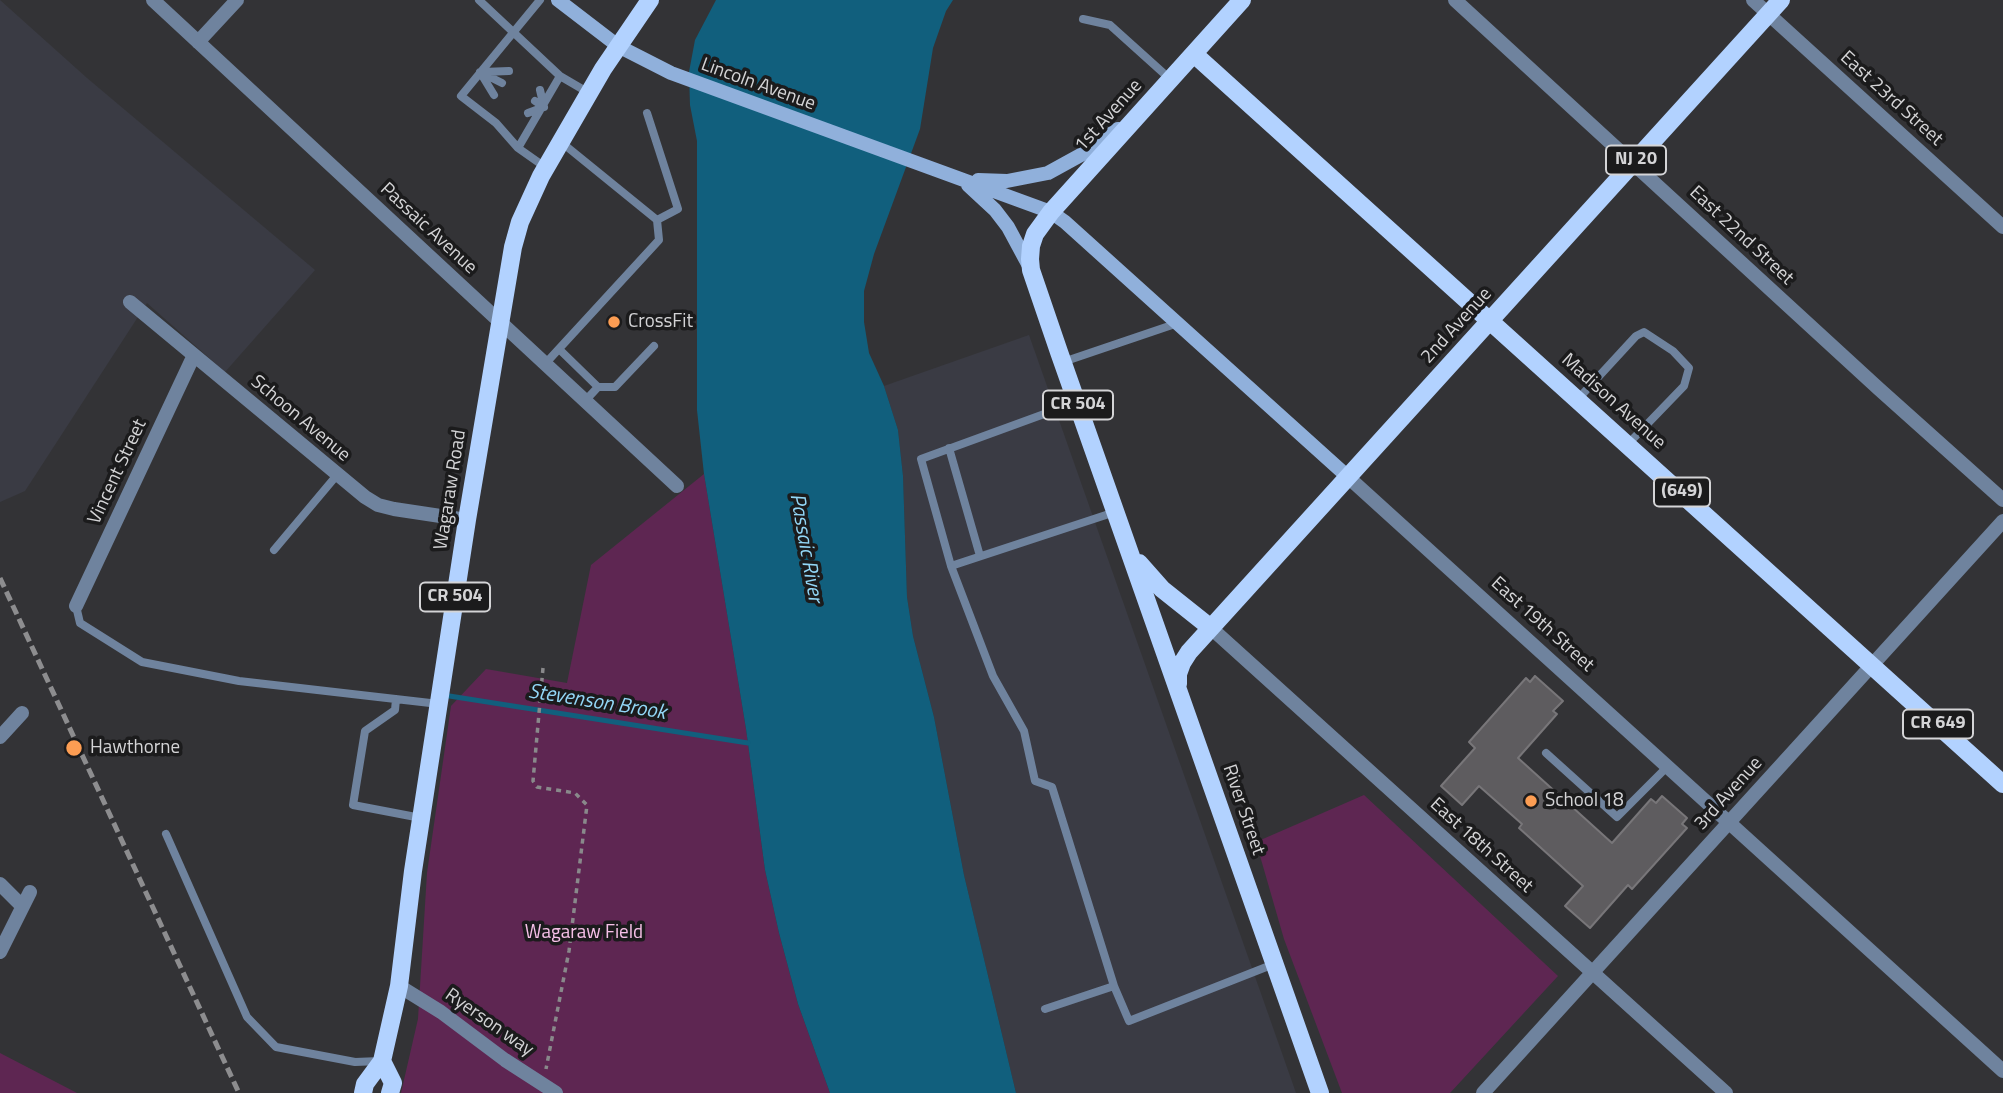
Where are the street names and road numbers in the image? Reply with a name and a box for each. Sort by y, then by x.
street label: East 23rd Street [1835,47,1947,151]
street label: Lincoln Avenue [698,54,818,116]
street label: 1st Avenue [1070,75,1148,157]
road number: NJ 20 [1606,146,1666,174]
street label: Passaic Avenue [375,178,481,280]
street label: East 22nd Street [1684,182,1798,290]
street label: 2nd Avenue [1417,283,1497,369]
street label: Madison Avenue [1556,349,1670,455]
street label: Schoon Avenue [246,371,354,467]
road number: CR 504 [1043,390,1113,419]
street label: Vincent Street [84,416,152,528]
street label: Wagaraw Road [430,428,472,552]
road number: (649) [1654,478,1710,506]
street label: East 19th Street [1486,573,1598,677]
road number: CR 504 [420,582,490,612]
road number: CR 649 [1903,710,1973,738]
street label: 3rd Avenue [1690,753,1768,835]
street label: River Street [1217,762,1269,858]
street label: East 18th Street [1425,794,1537,898]
street label: Ryerson way [440,984,538,1062]

